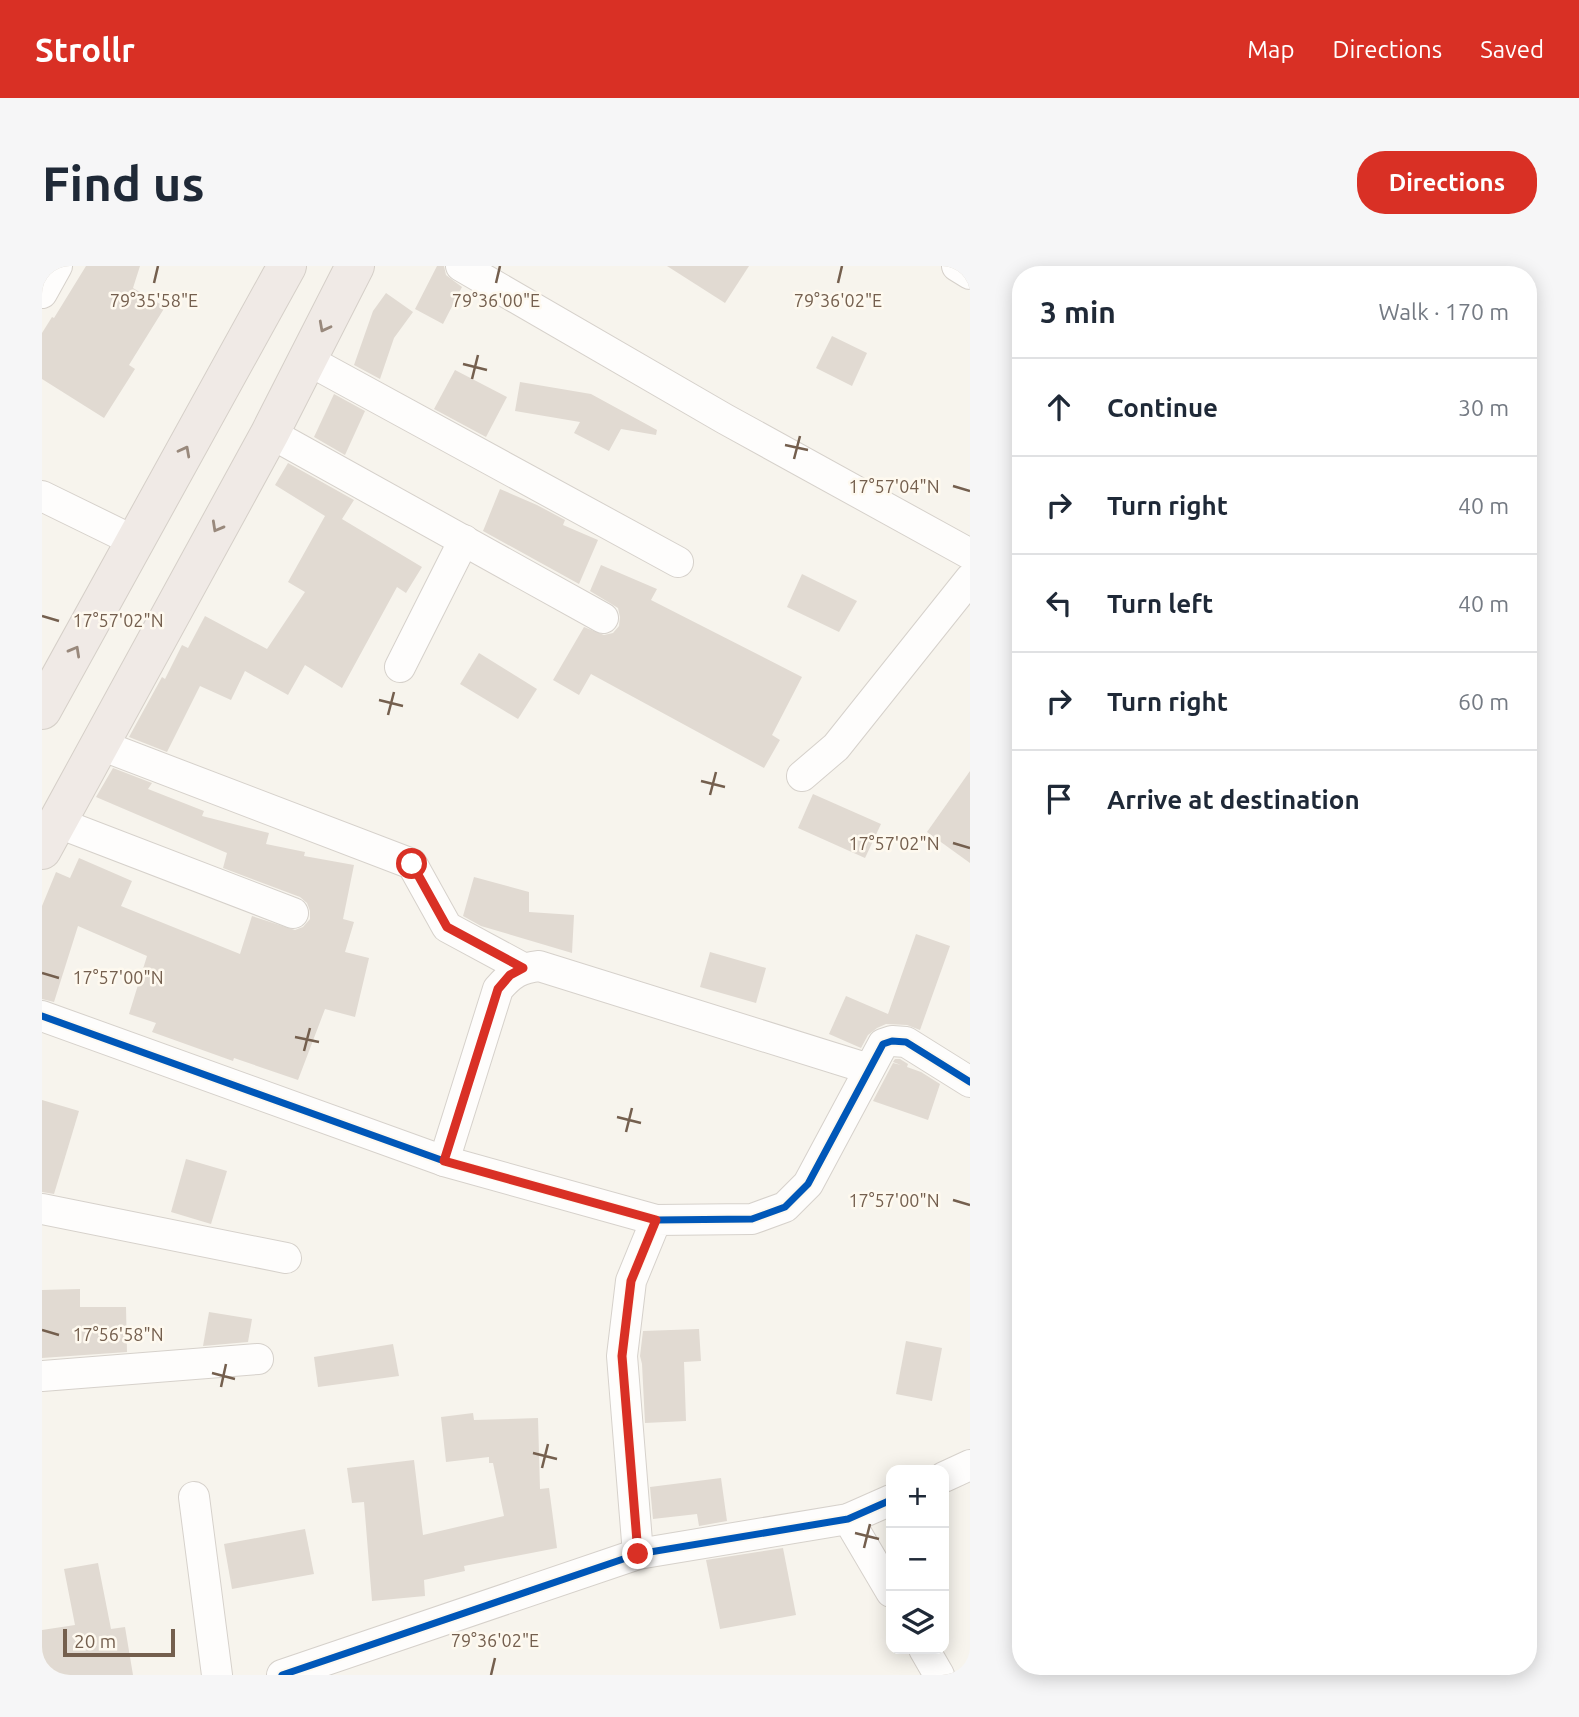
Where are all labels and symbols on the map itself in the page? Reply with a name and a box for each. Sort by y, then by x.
text: 79°35'58"E [110,290,198,310]
text: 79°36'00"E [452,290,540,310]
text: 79°36'02"E [794,290,882,310]
one-way arrow [318,319,332,332]
one-way arrow [177,446,190,459]
text: 17°57'04"N [848,476,940,496]
one-way arrow [211,520,225,532]
text: 17°57'02"N [72,610,164,630]
one-way arrow [67,645,80,658]
text: 17°57'02"N [848,833,940,853]
route start [396,848,427,879]
text: 17°57'00"N [72,967,164,987]
text: 17°57'00"N [848,1190,940,1210]
text: 17°56'58"N [72,1324,164,1344]
route end [622,1538,653,1569]
scale bar [63,1626,175,1658]
text: 79°36'02"E [451,1630,539,1650]

